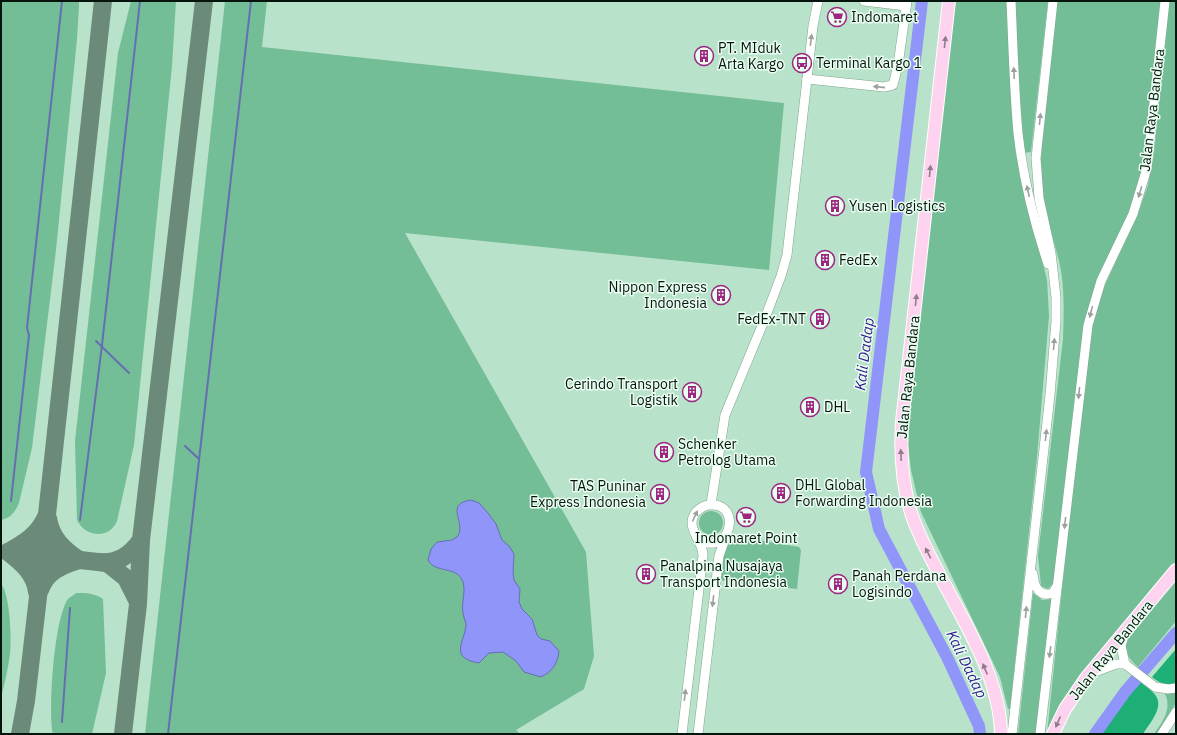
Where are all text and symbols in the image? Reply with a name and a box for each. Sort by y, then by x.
supermarket icon: Indomaret [826,6,848,28]
place label: Indomaret [851,8,918,26]
one-way arrow [808,34,815,46]
one-way arrow [942,36,948,48]
place label: PT. MIduk Arta Kargo [718,39,784,73]
building icon: PT. MIduk Arta Kargo [693,45,715,67]
street label: Jalan Raya Bandara [1136,47,1169,172]
bus stop icon: Terminal Kargo 1 [791,52,813,74]
place label: Terminal Kargo 1 [816,54,922,72]
one-way arrow [1011,67,1018,79]
one-way arrow [873,83,885,90]
one-way arrow [1036,113,1043,125]
one-way arrow [927,165,933,177]
one-way arrow [1025,185,1031,197]
one-way arrow [1137,186,1143,198]
building icon: Yusen Logistics [824,195,846,217]
place label: Yusen Logistics [849,197,945,215]
building icon: FedEx [814,249,836,271]
place label: FedEx [839,251,878,269]
place label: Nippon Express Indonesia [609,278,708,312]
building icon: Nippon Express Indonesia [710,284,732,306]
one-way arrow [912,294,919,306]
one-way arrow [1088,306,1094,318]
building icon: FedEx-TNT [809,308,831,330]
place label: FedEx-TNT [737,310,806,328]
street label: Jalan Raya Bandara [893,314,923,439]
water label: Kali Dadap [850,316,878,392]
one-way arrow [1051,338,1057,350]
place label: Cerindo Transport Logistik [565,375,679,409]
building icon: Cerindo Transport Logistik [681,381,703,403]
one-way arrow [1076,387,1082,400]
building icon: DHL [799,396,821,418]
place label: DHL [824,398,850,416]
one-way arrow [1043,429,1049,441]
place label: Schenker Petrolog Utama [678,435,776,469]
building icon: Schenker Petrolog Utama [653,441,675,463]
one-way arrow [898,448,904,461]
place label: DHL Global Forwarding Indonesia [795,476,932,510]
place label: TAS Puninar Express Indonesia [530,477,647,511]
building icon: DHL Global Forwarding Indonesia [770,482,792,504]
building icon: TAS Puninar Express Indonesia [649,483,671,505]
supermarket icon: Indomaret Point [735,506,757,528]
one-way arrow [692,510,698,522]
one-way arrow [1062,517,1068,529]
place label: Indomaret Point [695,529,797,547]
one-way arrow [925,547,931,558]
place label: Panalpina Nusajaya Transport Indonesia [660,557,788,591]
building icon: Panalpina Nusajaya Transport Indonesia [635,563,657,585]
place label: Panah Perdana Logisindo [852,567,947,601]
building icon: Panah Perdana Logisindo [827,573,849,595]
one-way arrow [710,595,716,607]
street label: Jalan Raya Bandara [1065,596,1157,704]
one-way arrow [1023,606,1029,618]
water label: Kali Dadap [942,627,992,701]
one-way arrow [1047,646,1053,658]
one-way arrow [982,663,988,675]
one-way arrow [682,689,689,701]
one-way arrow [1055,717,1061,728]

